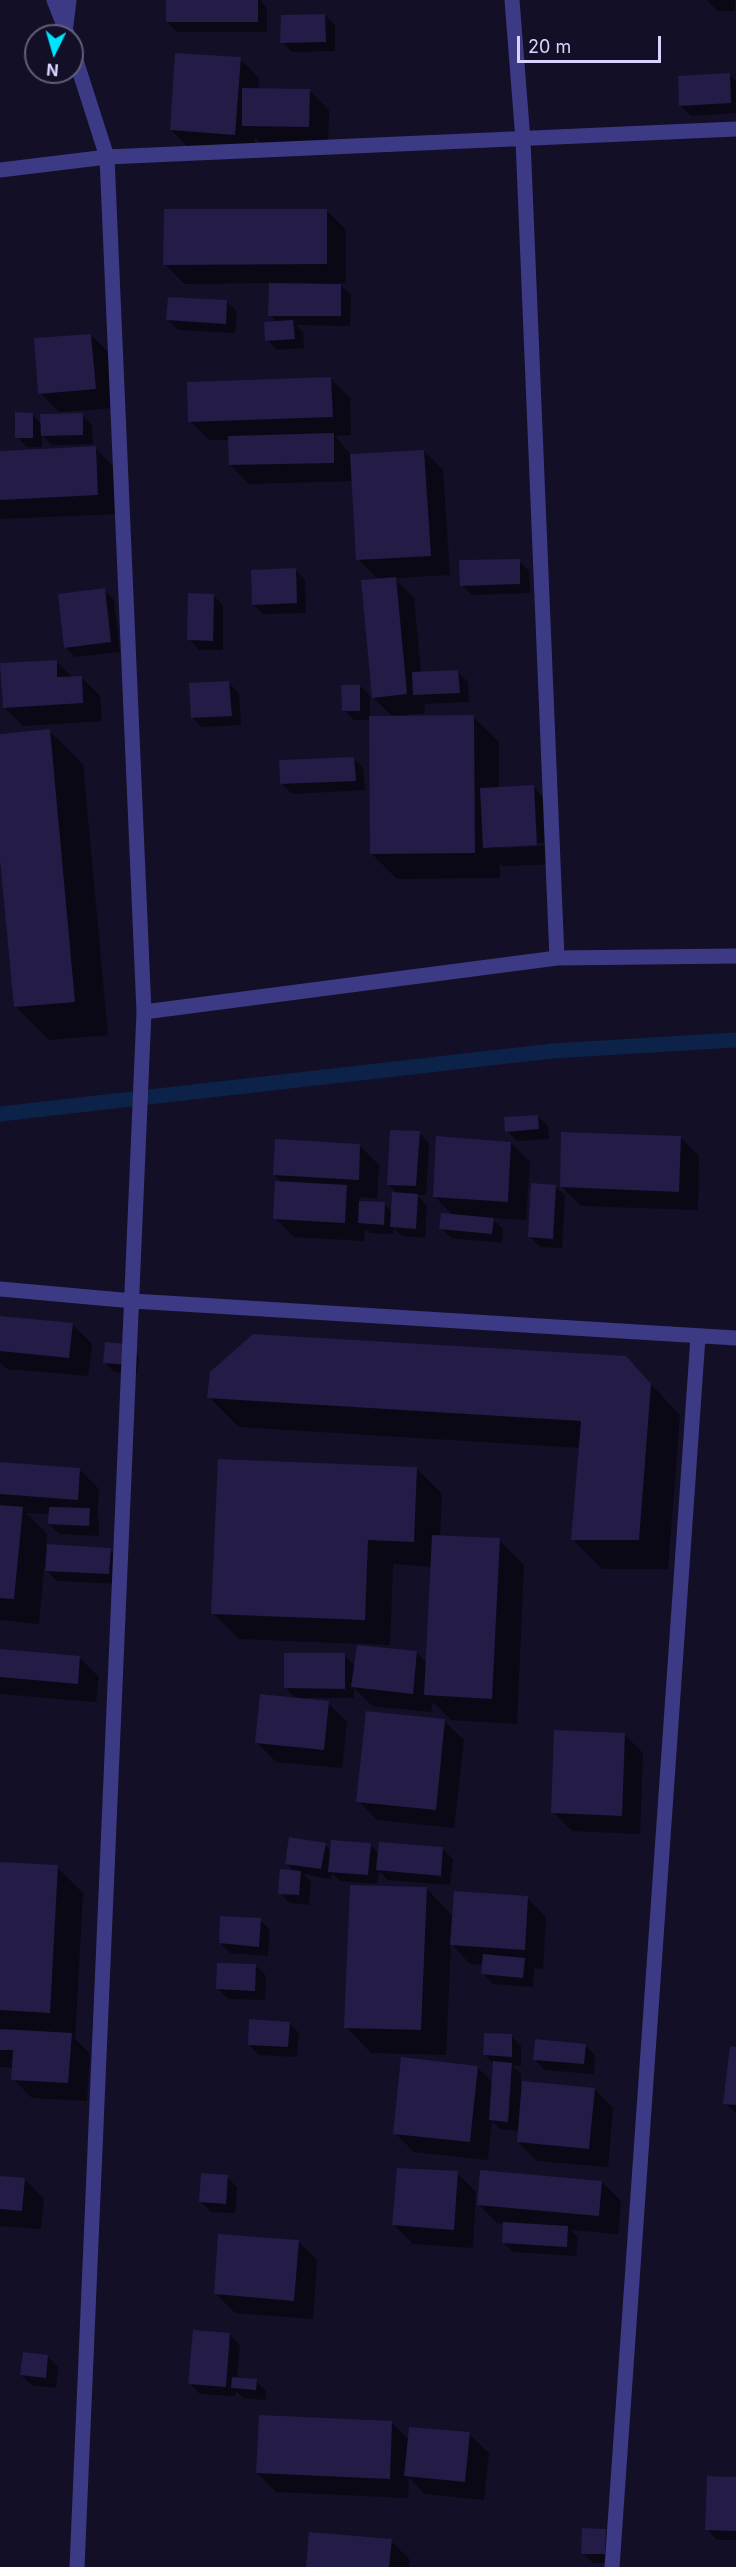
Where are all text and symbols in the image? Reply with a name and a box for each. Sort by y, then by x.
north arrow [24,24,84,84]
scale bar [520,24,664,62]
text: 20 m [528,36,571,57]
text: N [46,59,60,80]

